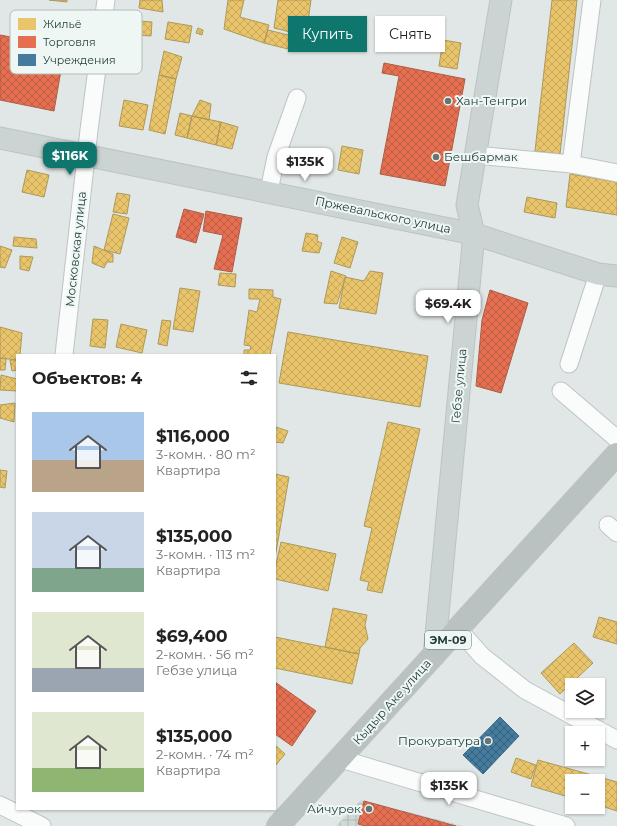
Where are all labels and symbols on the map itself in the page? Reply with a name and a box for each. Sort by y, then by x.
legend [10,10,142,74]
text: Жильё [43,17,82,31]
text: Торговля [43,35,96,49]
text: Учреждения [43,53,116,67]
place label: Хан-Тенгри [456,93,527,108]
marker: Хан-Тенгри [443,96,453,106]
pin: $116K [42,142,98,176]
pin: $135K [277,148,333,182]
place label: Бешбармак [444,149,518,164]
marker: Бешбармак [431,152,441,162]
street label: Московская улица [62,190,89,307]
street label: Пржевальского улица [314,193,452,236]
pin: $69.4K [415,290,481,324]
street label: Гебзе улица [448,348,469,424]
road number: ЭМ-09 [425,631,471,649]
street label: Кыдыр Аке улица [349,656,434,748]
place label: Прокуратура [398,733,480,748]
marker: Прокуратура [483,736,493,746]
pin: $135K [421,772,477,806]
place label: Айчурөк [307,801,361,816]
marker: Айчурөк [364,804,374,814]

